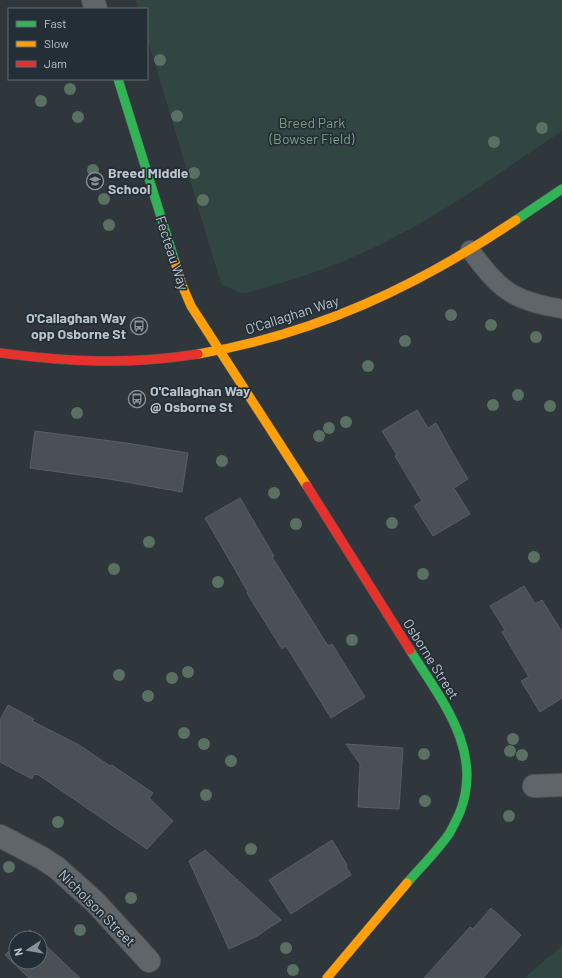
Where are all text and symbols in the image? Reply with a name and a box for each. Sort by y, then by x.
legend [8,8,148,80]
text: Fast [44,16,67,30]
text: Slow [44,36,69,50]
text: Jam [44,56,67,70]
park label: Breed Park (Bowser Field) [268,114,355,147]
place label: Breed Middle School [108,164,189,197]
school or university icon: Breed Middle School [85,171,105,191]
street label: Fecteau Way [152,214,193,293]
street label: O'Callaghan Way [243,291,341,338]
place label: O'Callaghan Way opp Osborne St [26,309,126,342]
bus stop icon: O'Callaghan Way opp Osborne St [129,316,149,336]
place label: O'Callaghan Way @ Osborne St [150,382,250,415]
bus stop icon: O'Callaghan Way @ Osborne St [127,389,147,409]
street label: Osborne Street [400,615,463,702]
street label: Nicholson Street [55,866,139,950]
north arrow [8,930,48,970]
text: N [11,947,25,957]

